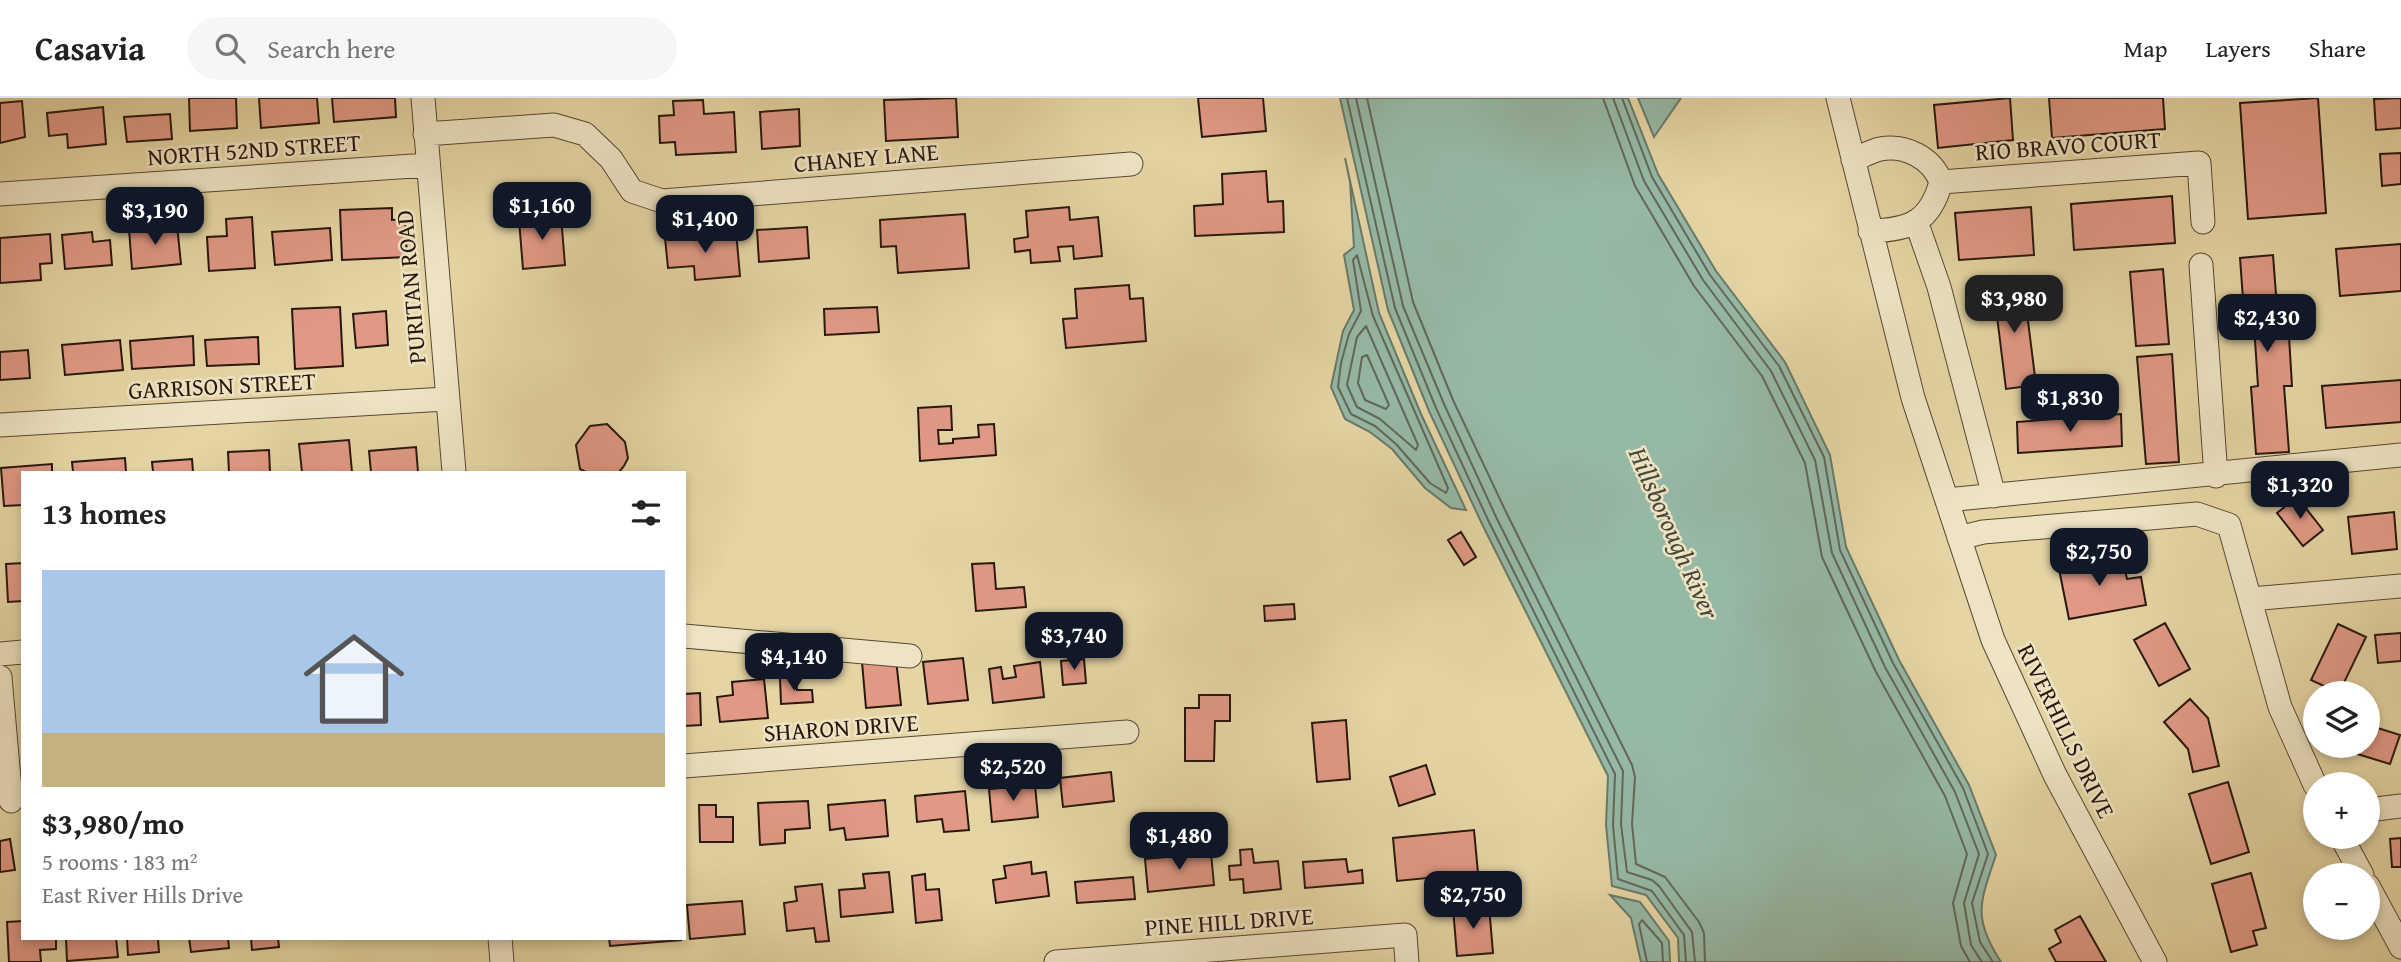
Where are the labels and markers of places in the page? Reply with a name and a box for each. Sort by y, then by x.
pin: $1,160 [485,183,599,242]
pin: $3,190 [98,188,212,247]
pin: $1,400 [648,195,762,255]
pin: $3,980 [1957,275,2071,335]
pin: $2,430 [2210,294,2324,354]
pin: $1,830 [2013,374,2127,434]
pin: $1,320 [2243,462,2357,521]
pin: $2,750 [2042,528,2156,588]
pin: $3,740 [1017,612,1131,672]
pin: $4,140 [737,634,851,693]
pin: $2,520 [956,744,1070,803]
pin: $1,480 [1122,812,1236,872]
pin: $2,750 [1416,872,1530,931]

